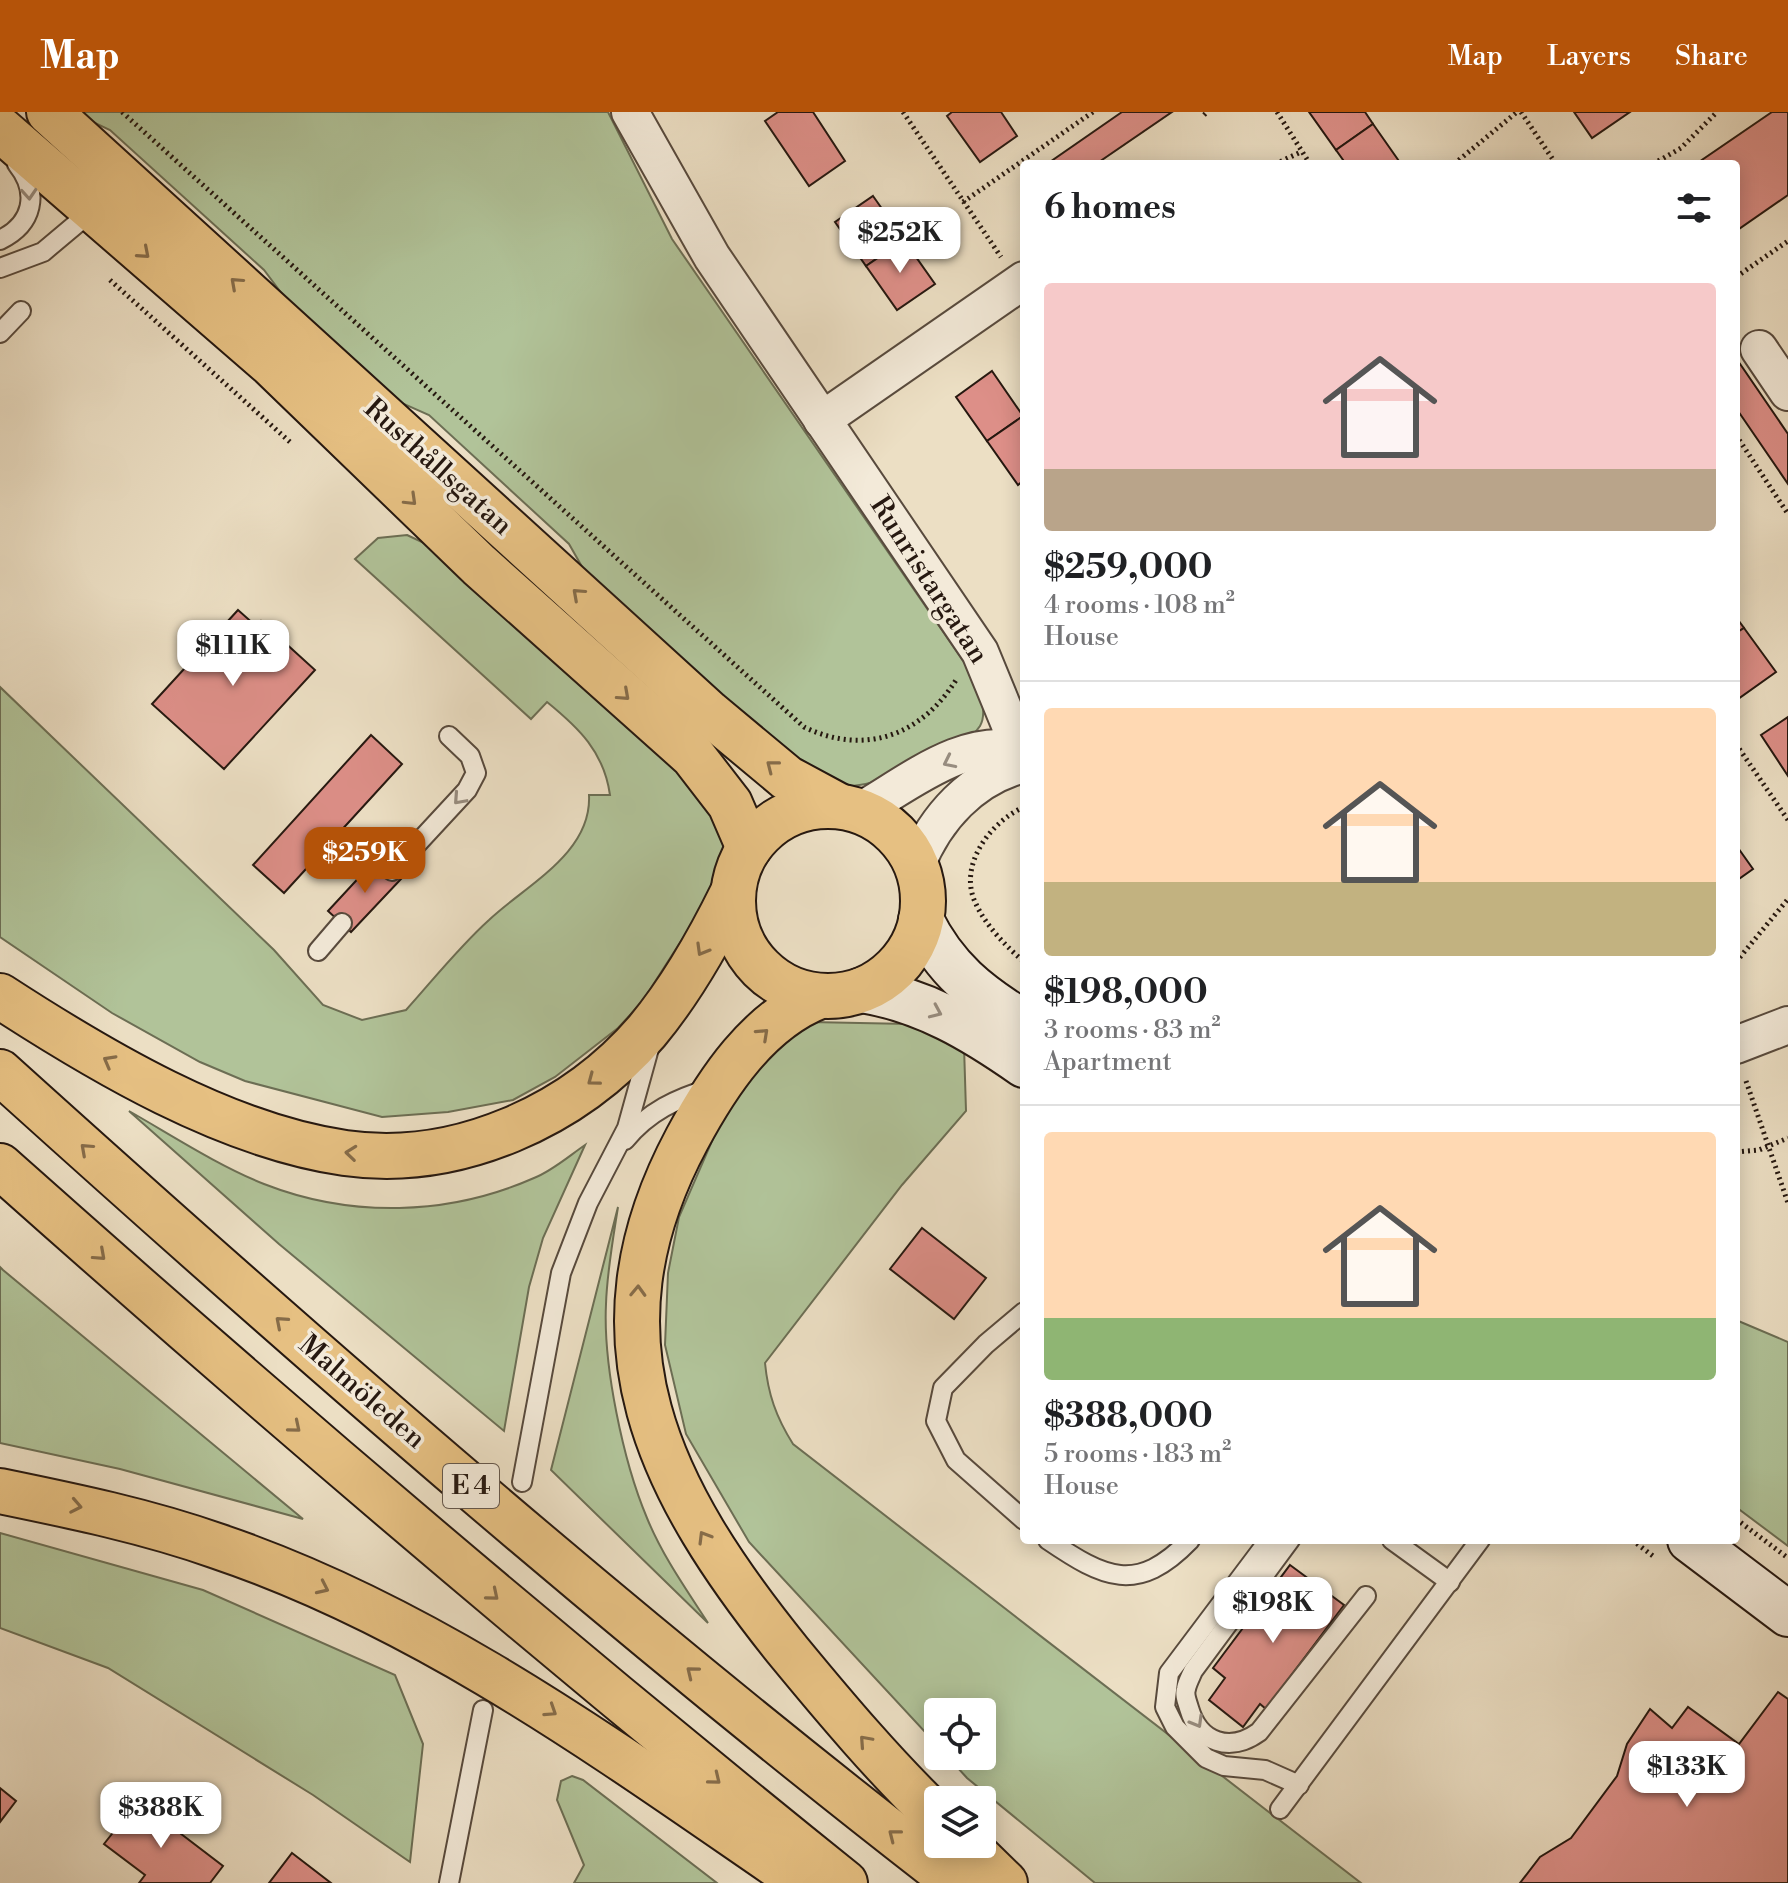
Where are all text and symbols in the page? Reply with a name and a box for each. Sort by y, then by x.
text: Map [40,33,120,80]
text: Map [1448,39,1503,74]
text: Layers [1547,39,1631,74]
text: Share [1675,39,1748,74]
icon: filters [1672,186,1716,230]
text: 6 homes [1044,187,1176,229]
one-way arrow [20,188,37,201]
pin: $252K [844,207,956,275]
text: $252K [857,217,943,249]
one-way arrow [134,243,149,258]
one-way arrow [231,279,246,293]
icon: home [1308,335,1452,479]
street label: Rusthållsgatan [357,391,520,543]
street label: Runristargatan [862,490,996,671]
one-way arrow [402,491,416,505]
text: $259,000 [1044,547,1213,589]
one-way arrow [572,589,587,603]
text: 4 rooms · 108 m² [1044,589,1235,621]
pin: $111K [177,620,289,688]
text: House [1044,621,1119,653]
text: $111K [195,630,271,662]
one-way arrow [614,685,629,699]
one-way arrow [943,752,958,768]
icon: home [1308,760,1452,904]
one-way arrow [767,761,781,776]
one-way arrow [453,790,468,804]
pin: $259K [309,827,421,895]
text: $259K [322,837,408,869]
one-way arrow [696,941,712,956]
text: $198,000 [1044,972,1208,1014]
one-way arrow [928,1003,943,1019]
text: 3 rooms · 83 m² [1044,1014,1221,1046]
one-way arrow [754,1029,769,1043]
text: Apartment [1044,1046,1172,1078]
one-way arrow [103,1055,118,1071]
one-way arrow [587,1071,602,1085]
one-way arrow [344,1144,357,1161]
one-way arrow [80,1145,95,1159]
icon: home [1308,1184,1452,1328]
one-way arrow [91,1245,105,1260]
one-way arrow [630,1284,647,1297]
one-way arrow [275,1317,290,1331]
street label: Malmöleden [291,1327,433,1457]
text: $388,000 [1044,1396,1213,1438]
one-way arrow [286,1417,300,1432]
text: 5 rooms · 183 m² [1044,1438,1231,1470]
road number: E 4 [443,1464,499,1508]
text: House [1044,1470,1119,1502]
one-way arrow [70,1497,83,1514]
one-way arrow [698,1531,714,1546]
pin: $198K [1217,1577,1329,1645]
one-way arrow [315,1578,329,1594]
one-way arrow [484,1585,498,1600]
text: $198K [1232,1587,1314,1619]
one-way arrow [686,1667,701,1682]
map controls [924,1698,996,1858]
button: locate [924,1698,996,1770]
one-way arrow [543,1702,557,1717]
one-way arrow [1187,1713,1203,1728]
one-way arrow [861,1736,875,1751]
pin: $133K [1631,1741,1743,1809]
text: $133K [1647,1751,1727,1783]
one-way arrow [706,1769,721,1783]
pin: $388K [105,1782,217,1850]
button: layers [924,1786,996,1858]
text: $388K [118,1792,204,1824]
one-way arrow [888,1831,903,1845]

